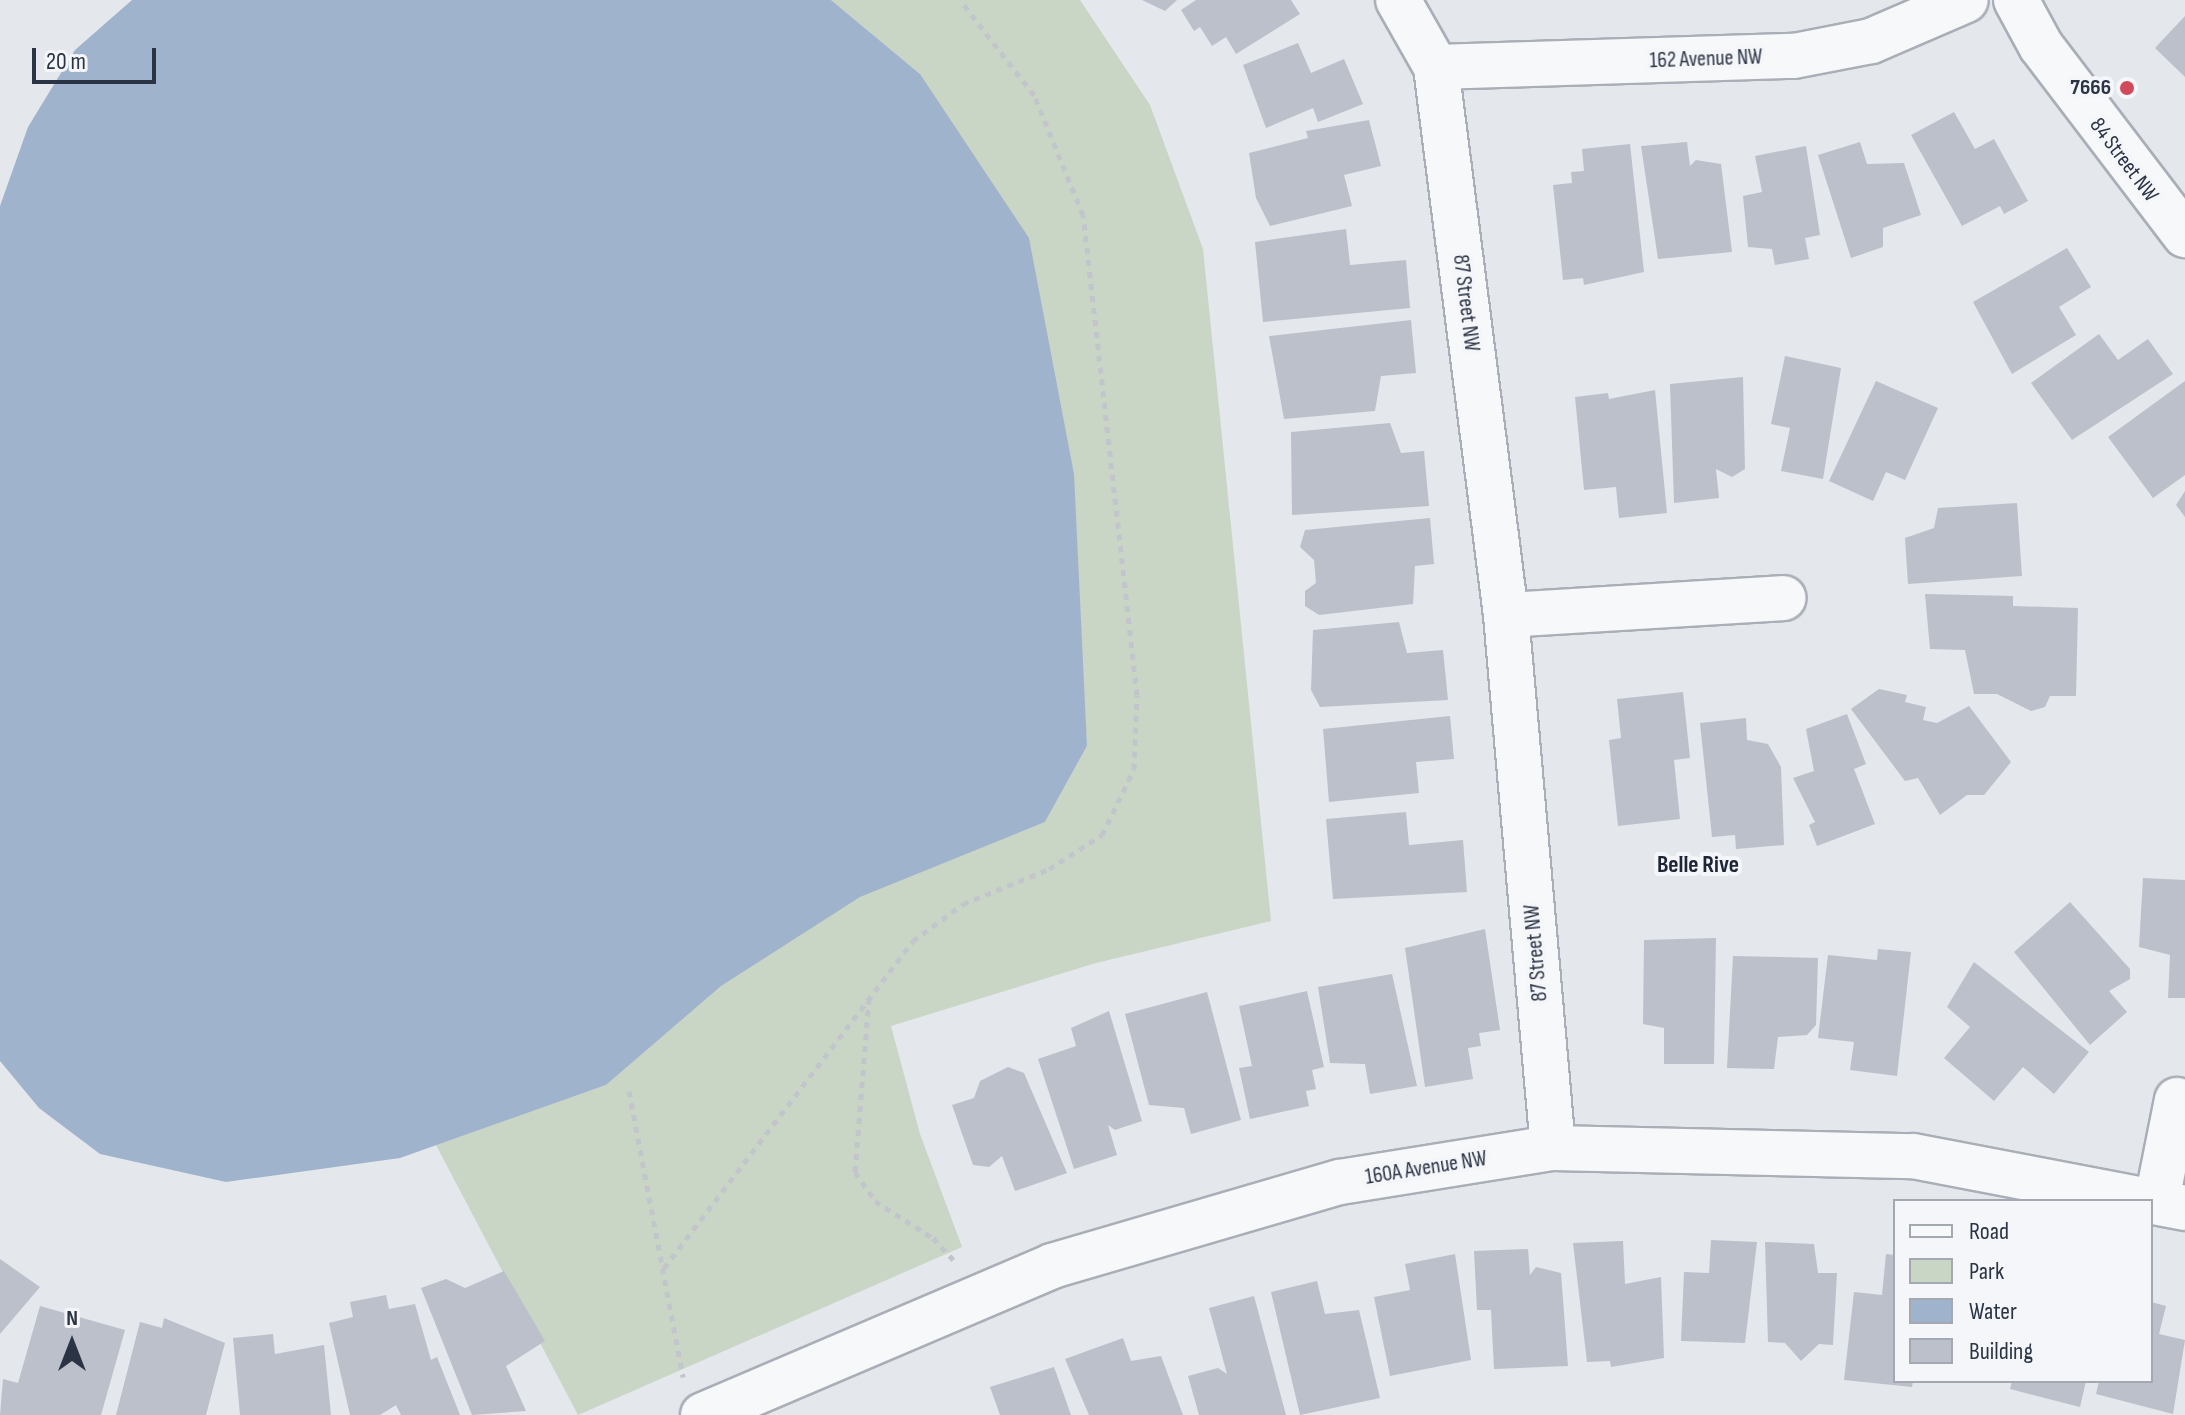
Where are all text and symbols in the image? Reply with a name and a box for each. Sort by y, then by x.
scale bar [36,32,160,82]
street label: 162 Avenue NW [1649,44,1763,74]
text: 20 m [46,47,86,76]
place label: 7666 [2070,75,2111,101]
marker: 7666 [2118,79,2136,97]
street label: 84 Street NW [2084,113,2164,207]
street label: 87 Street NW [1447,253,1485,353]
district label: Belle Rive [1657,851,1739,879]
street label: 87 Street NW [1519,903,1553,1003]
street label: 160A Avenue NW [1363,1145,1489,1191]
legend [1893,1199,2153,1383]
text: Road [1969,1217,2009,1246]
text: Park [1969,1257,2004,1286]
text: Water [1969,1297,2017,1326]
north arrow [32,1303,112,1383]
text: N [66,1305,78,1332]
text: Building [1969,1337,2033,1366]

